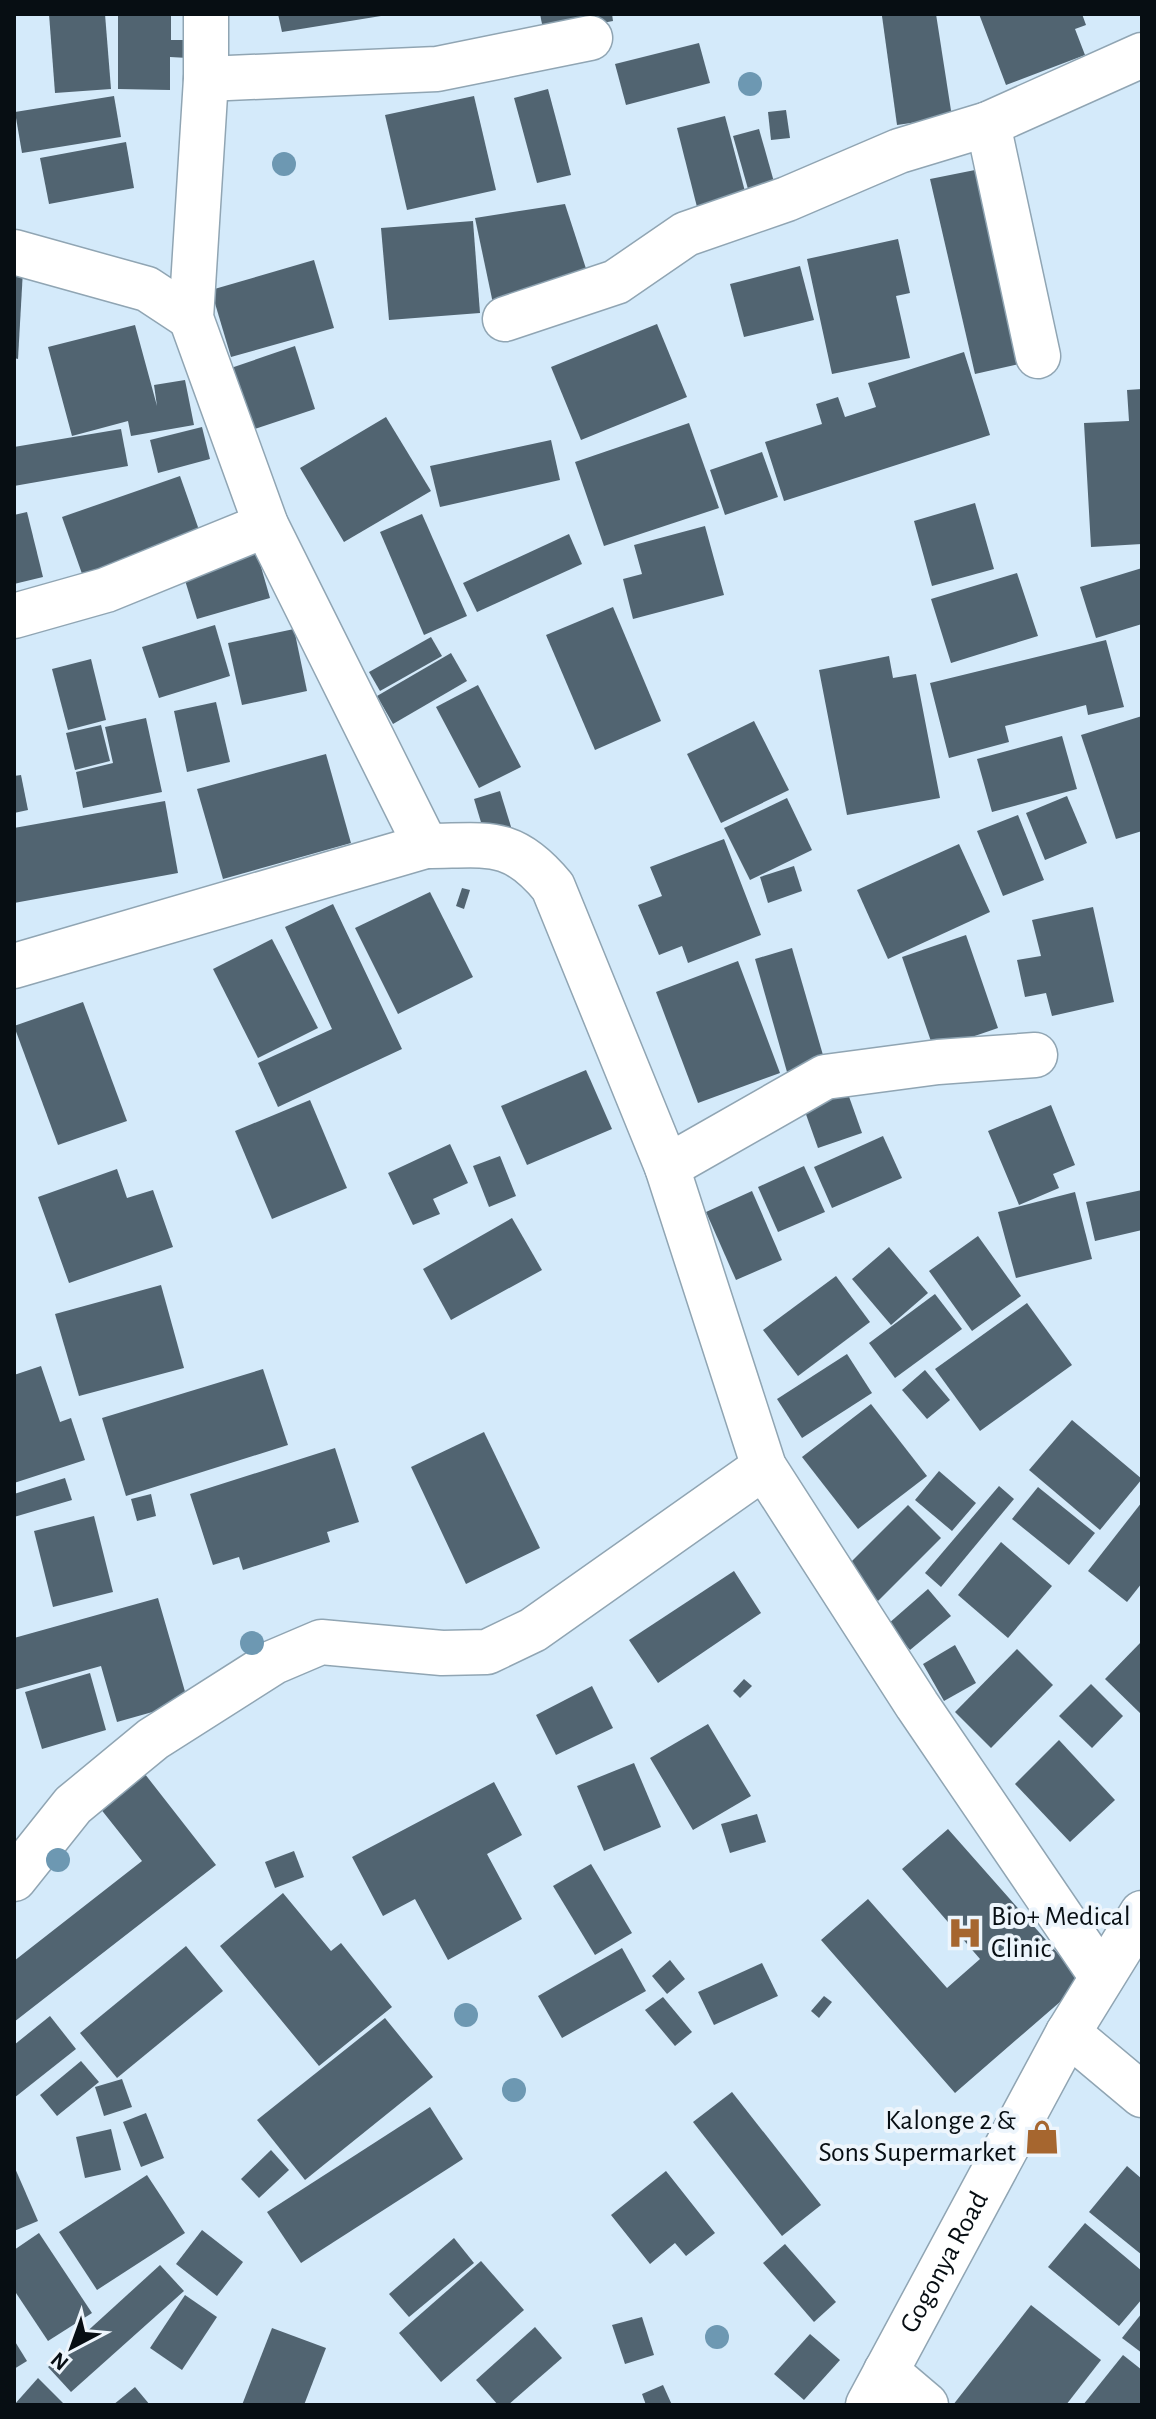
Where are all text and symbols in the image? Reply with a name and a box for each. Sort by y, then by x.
place label: Bio+ Medical Clinic [991,1903,1131,1963]
hospital icon: Bio+ Medical Clinic [946,1914,984,1952]
place label: Kalonge 2 & Sons Supermarket [818,2107,1017,2167]
shop icon: Kalonge 2 & Sons Supermarket [1023,2118,1061,2156]
street label: Gogonya Road [895,2187,994,2338]
north arrow [32,2307,112,2387]
text: N [47,2348,73,2375]

